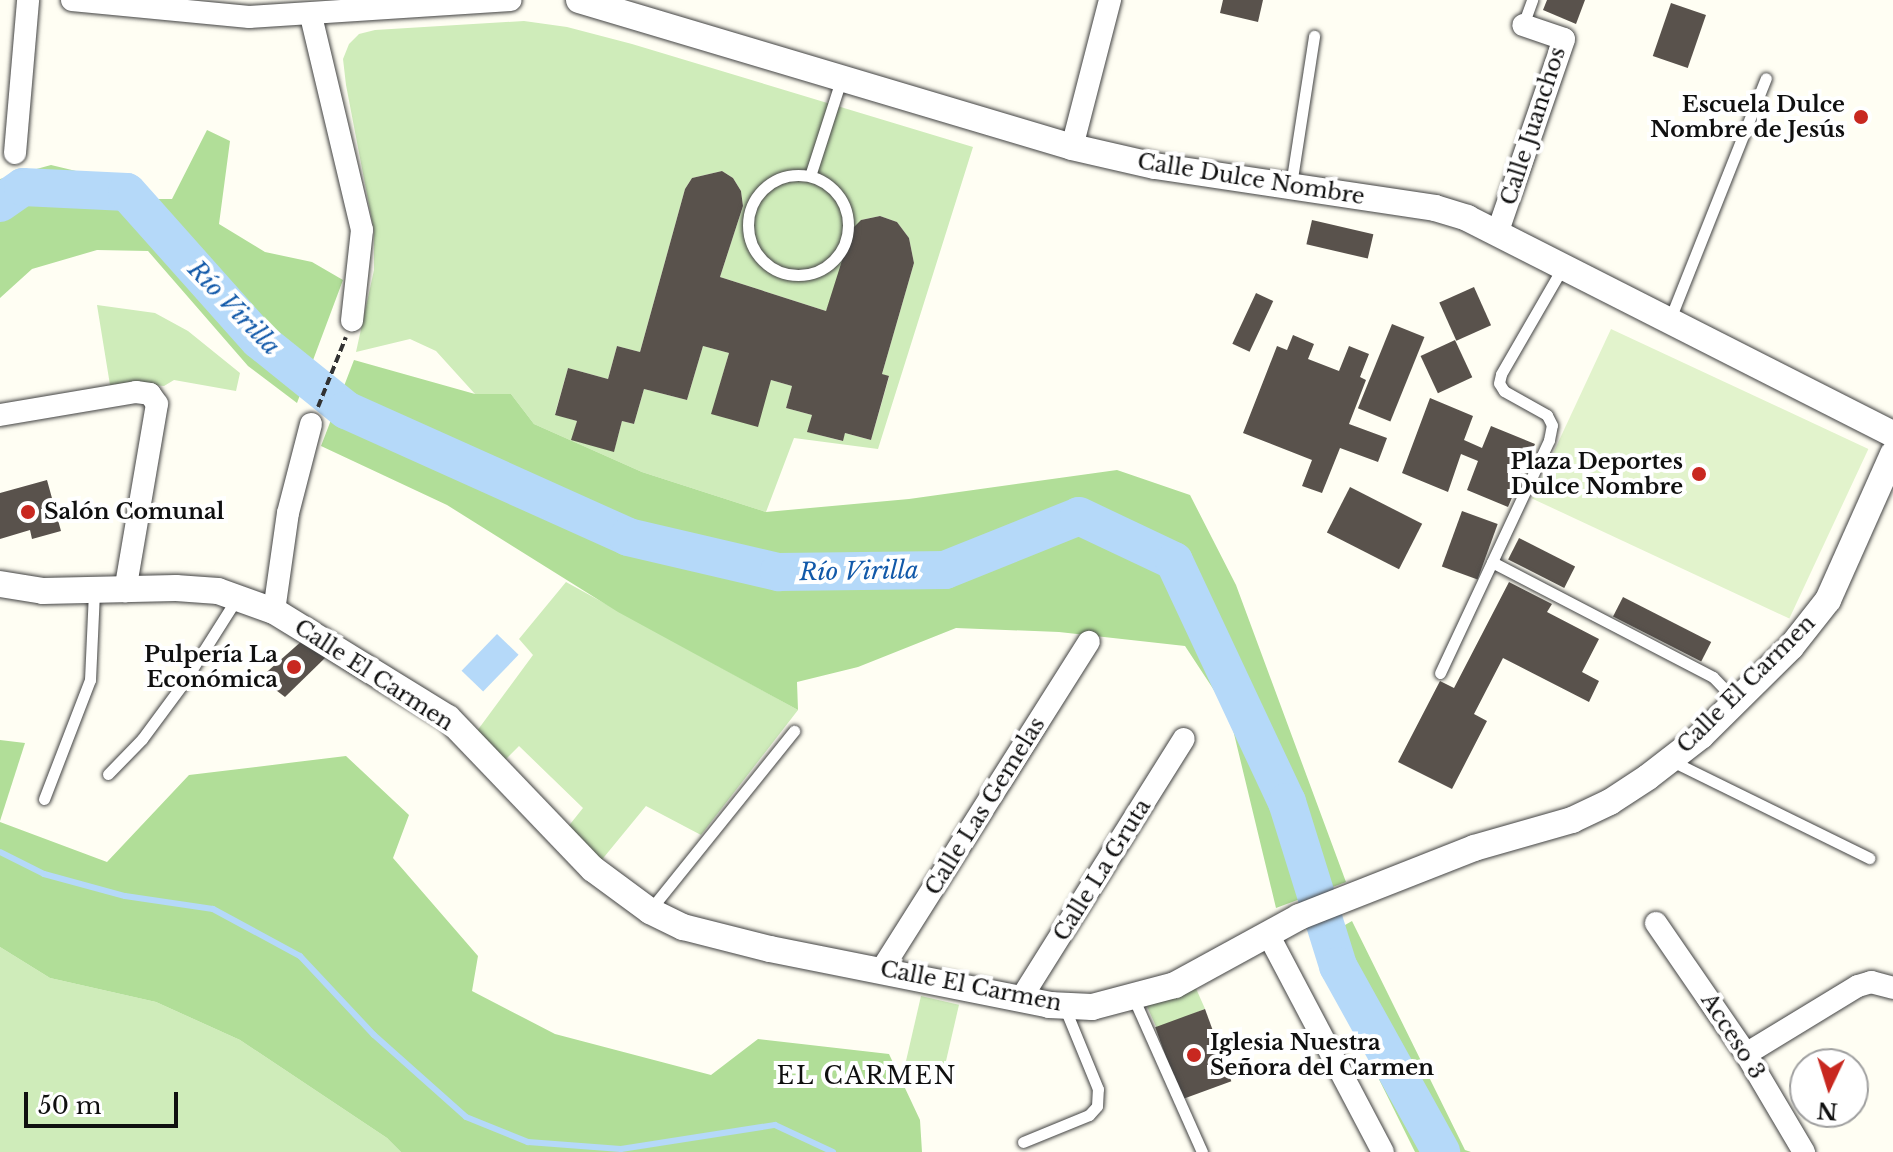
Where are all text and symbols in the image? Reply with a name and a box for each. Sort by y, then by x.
street label: Calle Juanchos [1495,44,1571,208]
place label: Escuela Dulce Nombre de Jesús [1650,91,1845,142]
marker: Escuela Dulce Nombre de Jesús [1852,108,1870,126]
street label: Calle Dulce Nombre [1136,148,1366,210]
water label: Río Virilla [182,255,286,361]
place label: Plaza Deportes Dulce Nombre [1510,448,1683,500]
marker: Plaza Deportes Dulce Nombre [1690,465,1708,483]
place label: Salón Comunal [44,499,224,525]
marker: Salón Comunal [19,503,37,521]
water label: Río Virilla [799,556,919,586]
street label: Calle El Carmen [1672,610,1820,758]
street label: Calle El Carmen [290,614,458,736]
place label: Pulpería La Económica [144,641,278,692]
marker: Pulpería La Económica [285,658,303,676]
street label: Calle Las Gemelas [920,712,1050,900]
street label: Calle La Gruta [1048,794,1156,946]
street label: Calle El Carmen [878,955,1064,1017]
street label: Acceso 3 [1695,988,1771,1084]
place label: Iglesia Nuestra Señora del Carmen [1210,1029,1434,1080]
marker: Iglesia Nuestra Señora del Carmen [1185,1046,1203,1064]
north arrow [1789,1048,1869,1128]
district label: EL CARMEN [776,1062,958,1090]
scale bar [28,1076,182,1126]
text: 50 m [38,1091,101,1120]
text: N [1816,1096,1839,1125]

